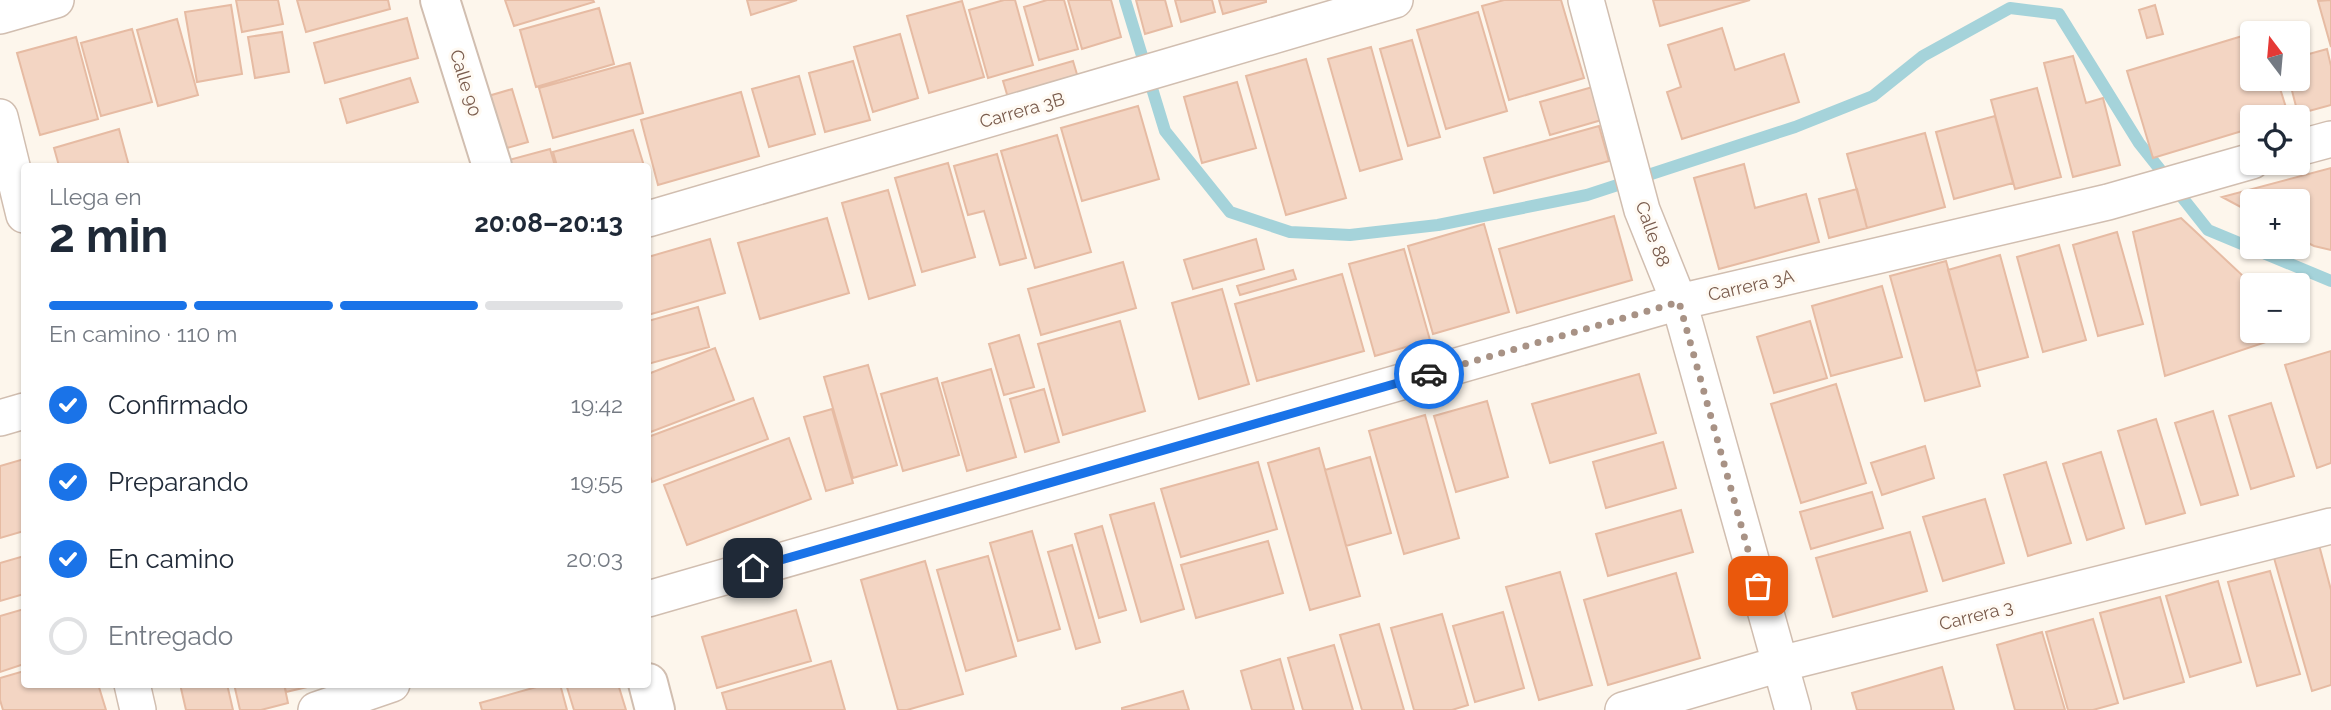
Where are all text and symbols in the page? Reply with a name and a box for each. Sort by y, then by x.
north arrow [2240,21,2310,91]
map controls [2240,21,2310,343]
street label: Calle 90 [446,47,486,119]
street label: Carrera 3B [977,88,1067,132]
button: locate [2240,105,2310,175]
text: Llega en [49,183,142,210]
button: + [2240,189,2310,259]
street label: Calle 88 [1631,198,1675,270]
text: 20:08–20:13 [474,208,623,238]
text: 2 min [49,209,168,263]
street label: Carrera 3A [1706,265,1796,305]
button: − [2240,273,2310,343]
text: En camino · 110 m [49,320,237,347]
courier [1394,339,1464,409]
icon: car [1410,355,1448,393]
icon: check [49,386,87,424]
text: Confirmado [108,390,248,420]
text: 19:42 [571,391,623,418]
icon: check [49,463,87,501]
text: Preparando [108,467,248,497]
text: 19:55 [570,468,623,495]
pin [723,538,783,598]
icon: check [49,540,87,578]
text: En camino [108,544,234,574]
text: 20:03 [566,545,623,572]
icon: home [734,549,772,587]
pin [1728,556,1788,616]
icon: bag [1739,567,1777,605]
street label: Carrera 3 [1937,596,2015,634]
text: Entregado [108,621,233,651]

